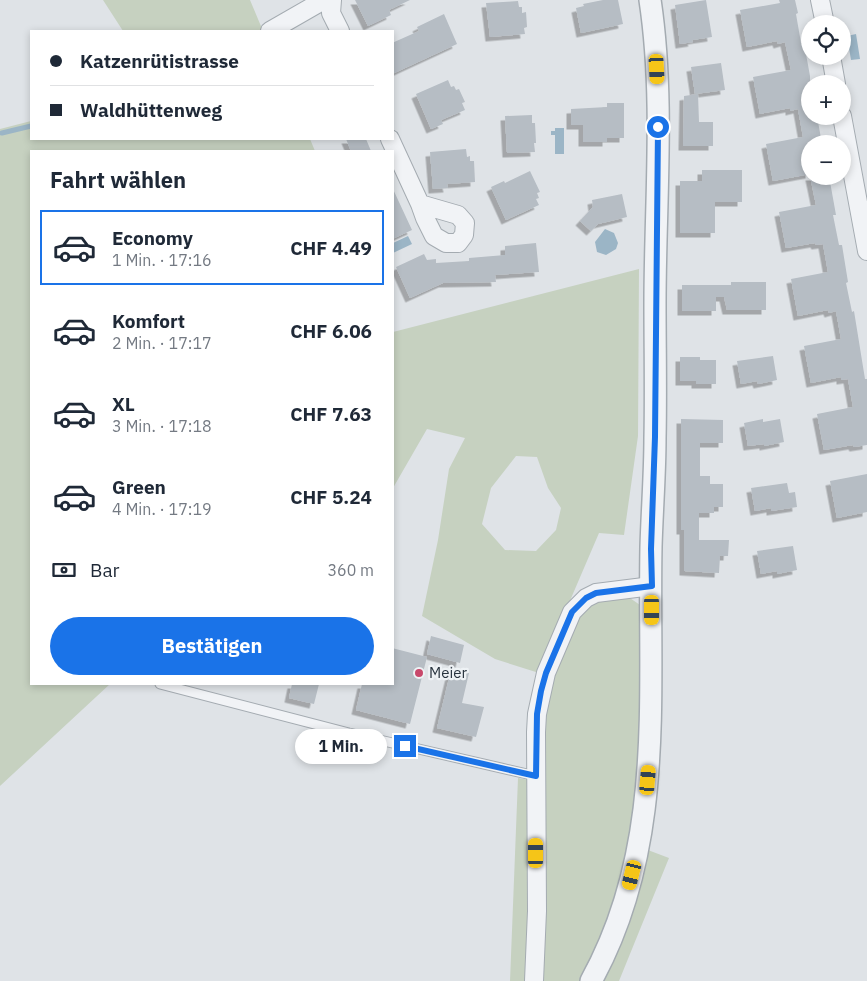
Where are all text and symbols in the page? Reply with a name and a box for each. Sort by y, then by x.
map controls [801,15,851,185]
button: locate [801,15,851,65]
text: Katzenrütistrasse [80,49,239,73]
car [648,54,665,84]
button: + [801,75,851,125]
text: Waldhüttenweg [80,98,222,122]
route start [647,116,669,138]
button: − [801,135,851,185]
text: Fahrt wählen [50,165,186,194]
icon: car [52,225,97,270]
text: Economy [112,226,193,250]
text: CHF 4.49 [290,236,372,260]
text: 1 Min. · 17:16 [112,250,212,270]
icon: car [52,308,97,353]
text: Komfort [112,309,185,333]
text: CHF 6.06 [290,319,372,343]
text: 2 Min. · 17:17 [112,333,212,353]
icon: car [52,391,97,436]
text: XL [112,392,135,416]
text: CHF 7.63 [290,402,372,426]
text: 3 Min. · 17:18 [112,416,212,436]
icon: car [52,474,97,519]
text: Green [112,475,166,499]
text: CHF 5.24 [290,485,372,509]
text: 4 Min. · 17:19 [112,499,212,519]
icon: cash [50,556,78,584]
text: Bar [90,558,120,582]
text: 360 m [327,560,374,580]
car [644,595,659,625]
button: Bestätigen [50,617,374,675]
place label: Meier [429,663,467,682]
marker: Meier [413,667,425,679]
callout: 1 Min. [295,728,388,764]
route end [394,735,416,757]
text: 1 Min. [318,736,364,756]
car [639,764,656,796]
car [528,838,543,868]
car [621,859,642,891]

